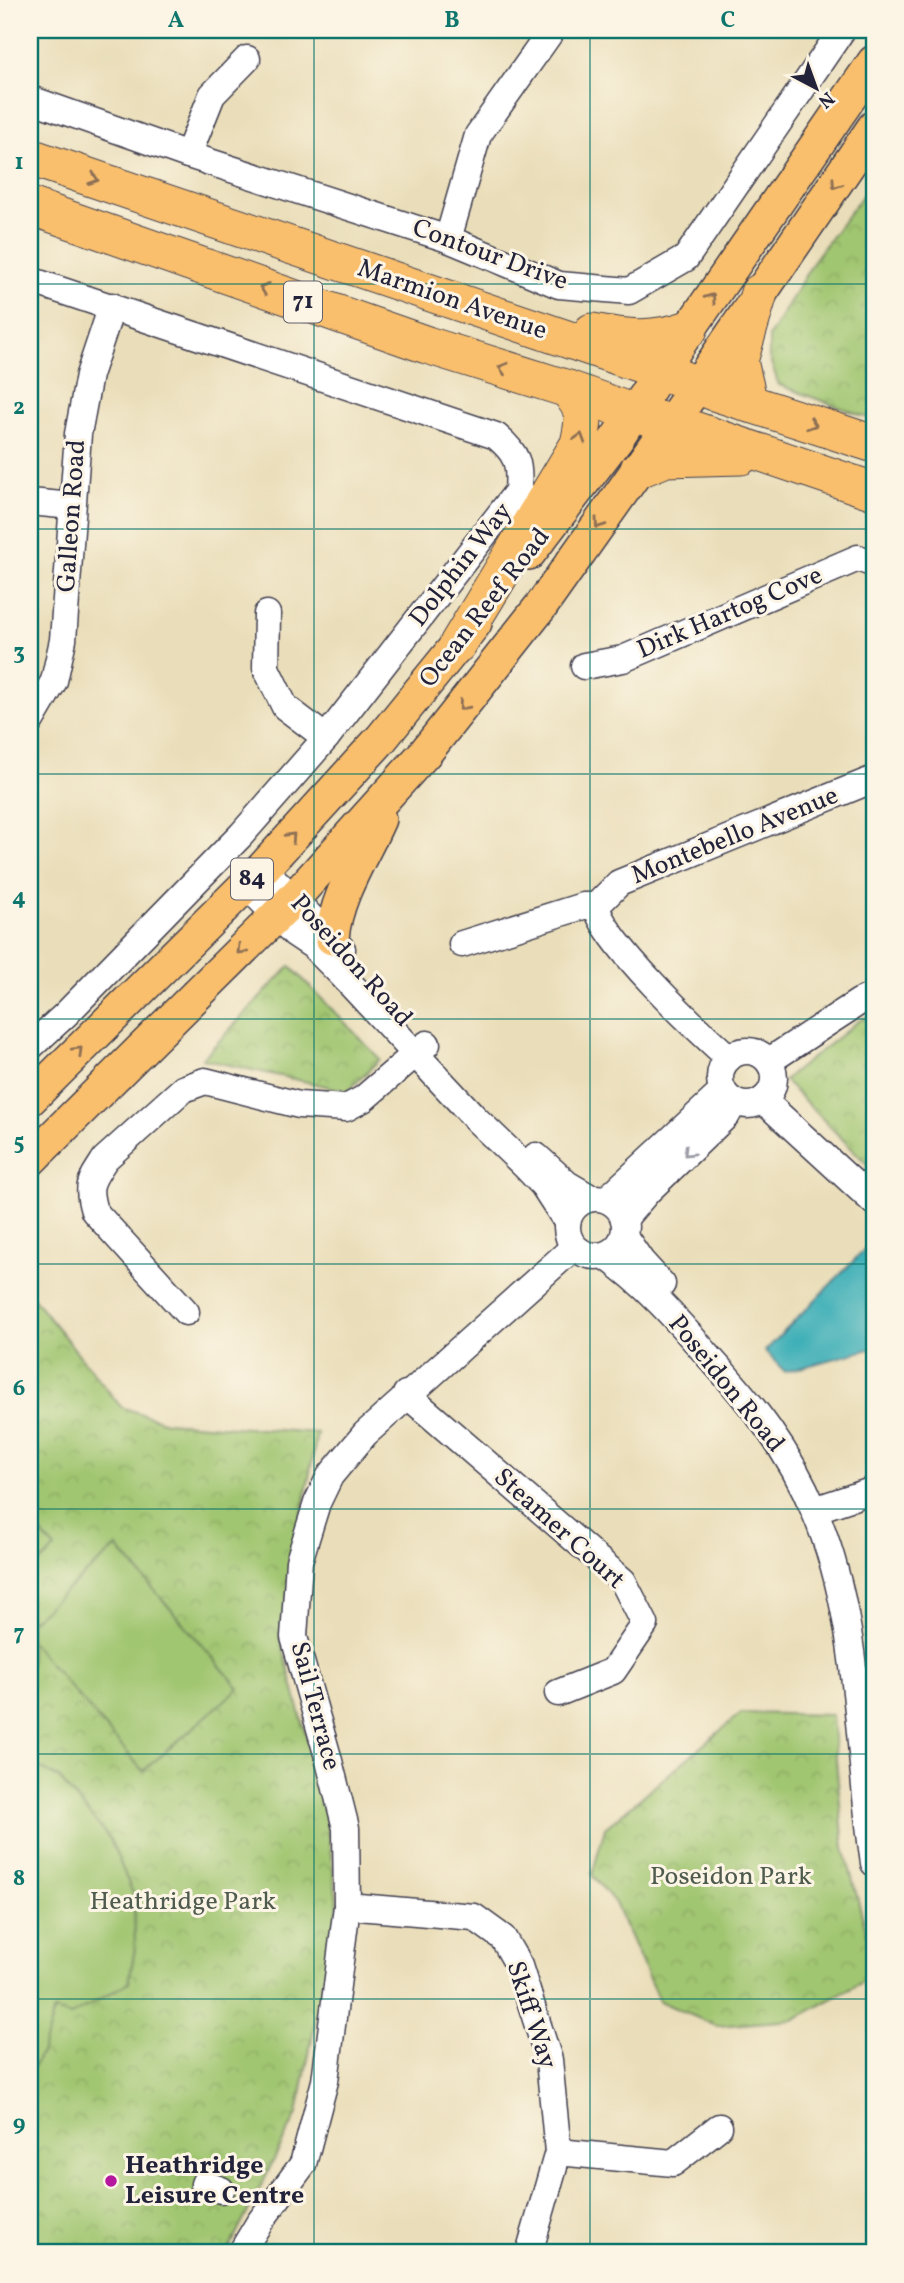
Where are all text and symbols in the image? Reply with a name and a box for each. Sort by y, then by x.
text: A [168,5,184,37]
text: B [444,5,460,37]
text: C [721,5,735,37]
north arrow [782,52,852,122]
text: N [812,85,840,114]
text: 1 [14,147,24,179]
one-way arrow [88,171,100,185]
one-way arrow [832,176,844,189]
street label: Contour Drive [407,210,573,300]
street label: Marmion Avenue [352,251,552,349]
one-way arrow [259,282,271,296]
road number: 71 [284,282,322,323]
one-way arrow [703,293,715,306]
one-way arrow [497,362,509,377]
text: 2 [13,392,25,424]
one-way arrow [805,415,817,430]
one-way arrow [571,432,586,444]
street label: Galleon Road [49,438,95,594]
street label: Dolphin Way [401,495,521,635]
one-way arrow [595,516,607,529]
street label: Ocean Reef Road [411,521,559,695]
street label: Dirk Hartog Cove [632,558,828,668]
text: 3 [13,637,25,669]
one-way arrow [458,699,471,711]
street label: Montebello Avenue [626,778,844,894]
one-way arrow [282,832,295,845]
road number: 84 [231,858,273,900]
text: 4 [12,882,26,914]
street label: Poseidon Road [282,887,420,1035]
one-way arrow [237,942,249,954]
one-way arrow [70,1046,83,1059]
text: 5 [13,1127,25,1159]
one-way arrow [683,1143,696,1156]
street label: Poseidon Road [659,1308,793,1460]
text: 6 [13,1373,25,1405]
street label: Steamer Court [485,1460,633,1598]
text: 7 [14,1618,25,1650]
street label: Sail Terrace [281,1638,349,1774]
park label: Poseidon Park [650,1859,812,1895]
text: 8 [13,1863,25,1895]
park label: Heathridge Park [90,1884,276,1920]
street label: Skiff Way [497,1957,565,2073]
text: 9 [13,2108,25,2140]
place label: Heathridge Leisure Centre [125,2148,304,2214]
marker: Heathridge Leisure Centre [103,2173,119,2189]

